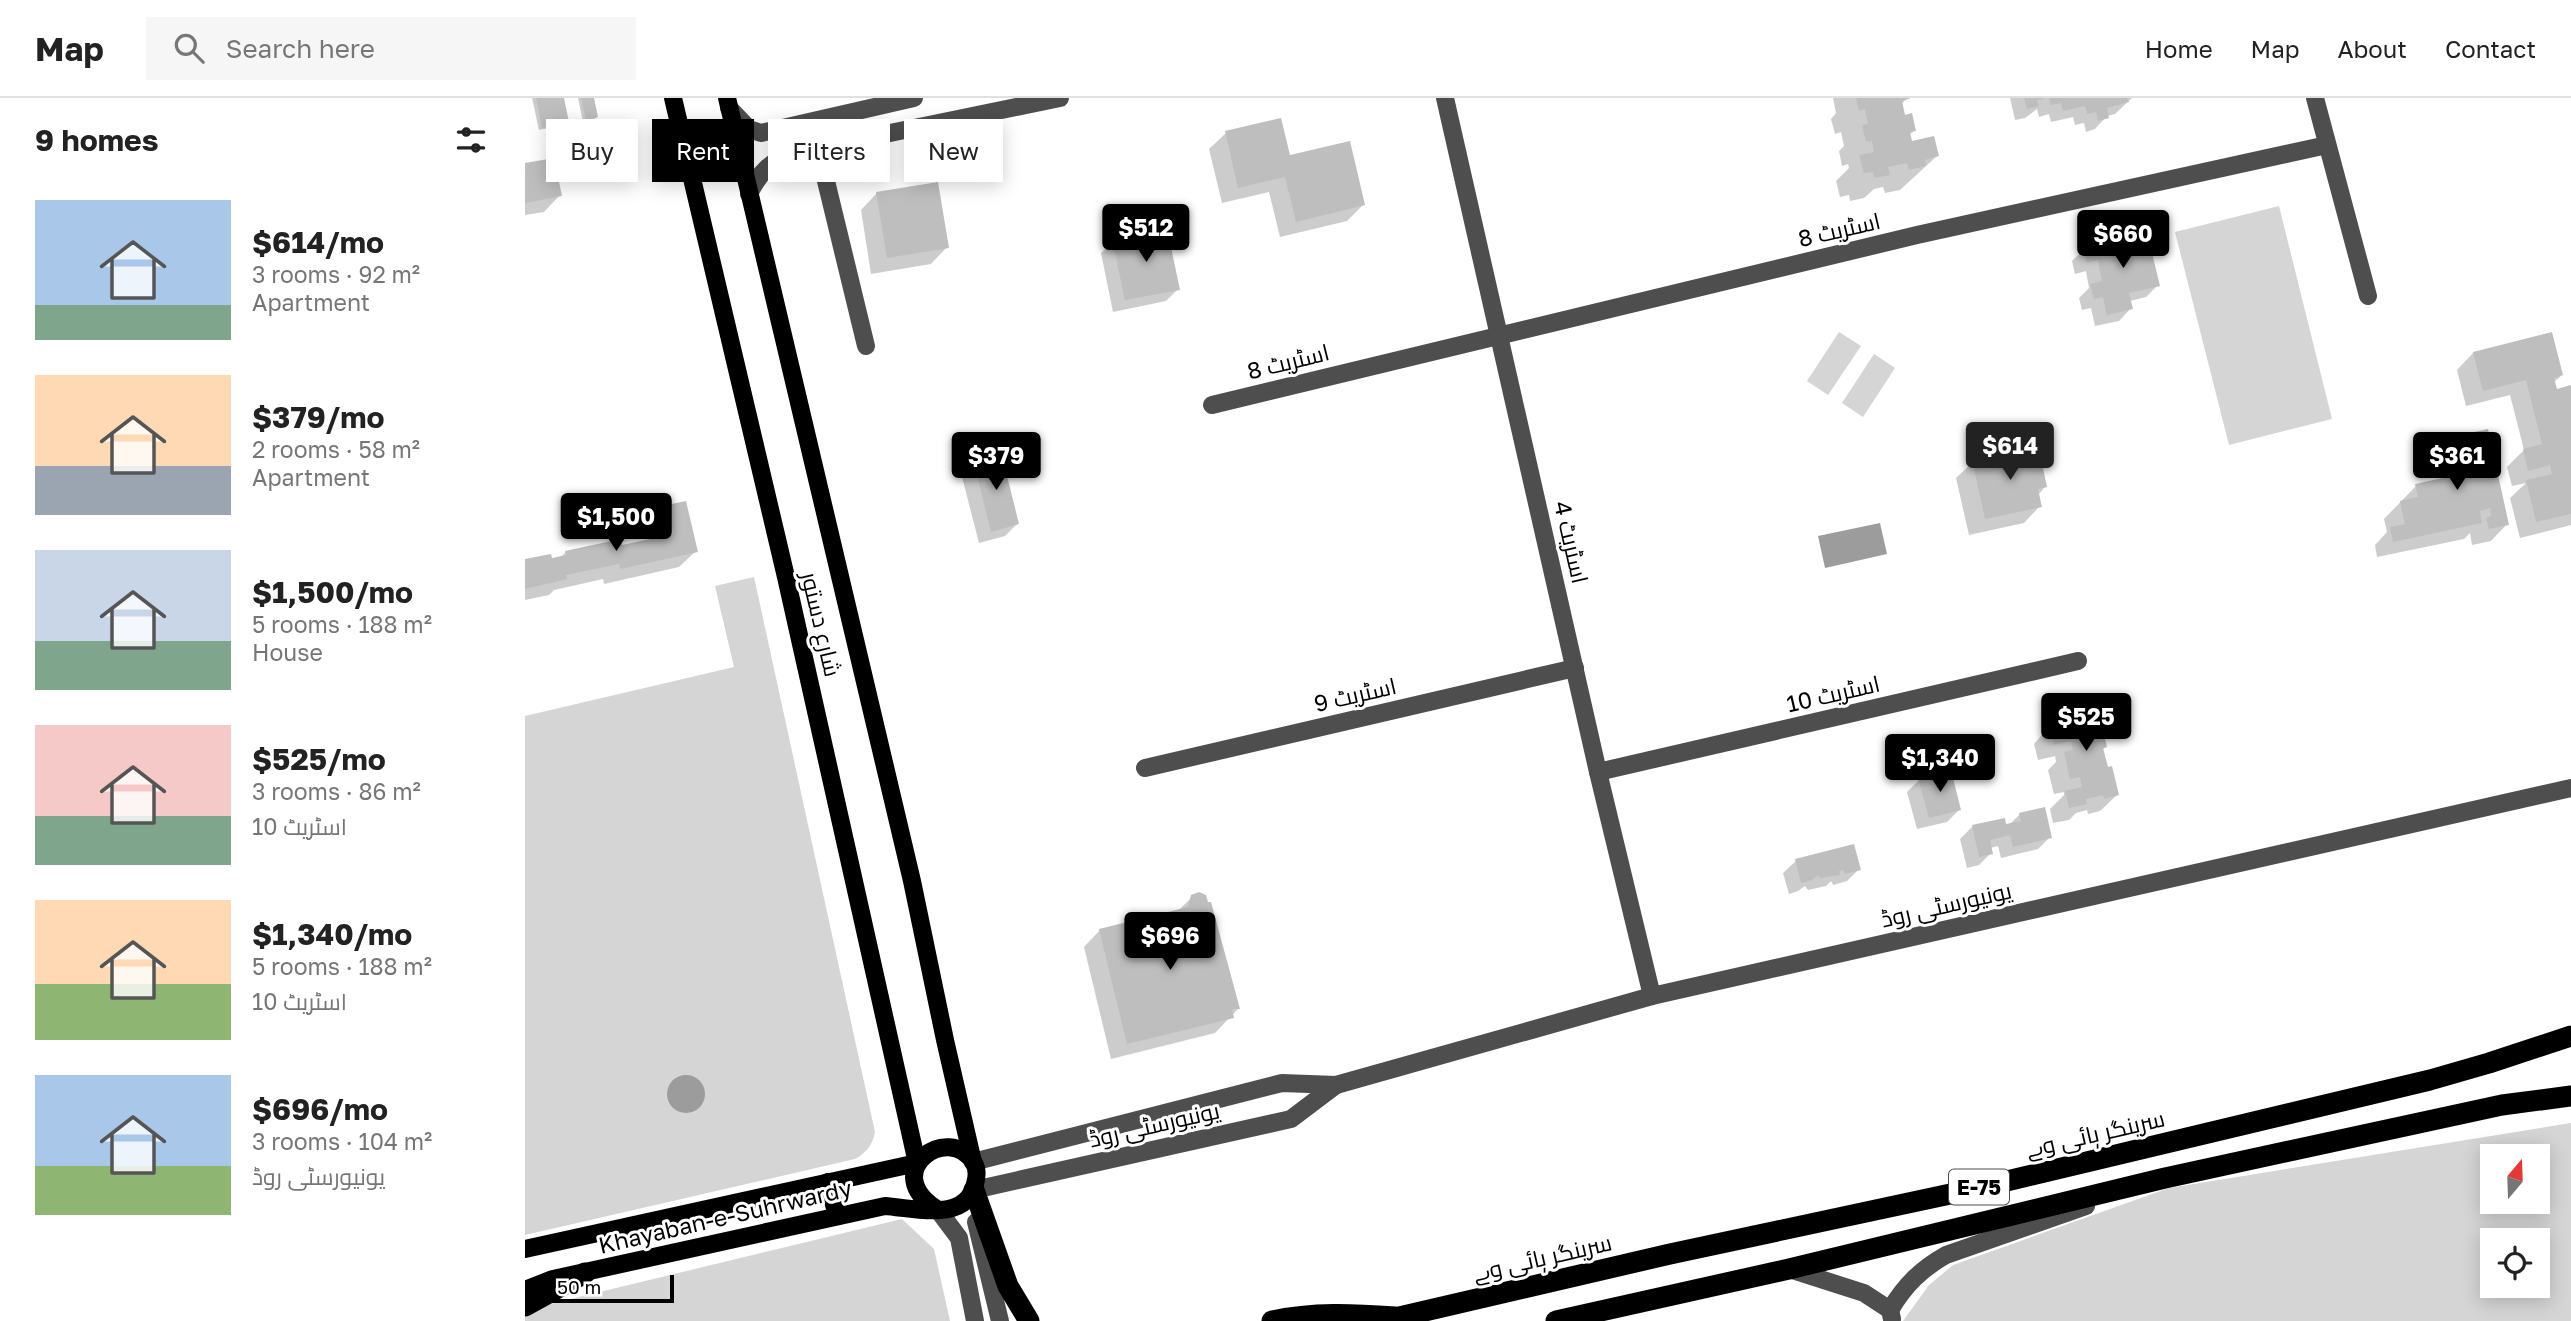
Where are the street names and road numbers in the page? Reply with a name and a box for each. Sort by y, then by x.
street label: اسٹریٹ 8 [1795,206,1883,252]
street label: اسٹریٹ 8 [1244,337,1332,385]
street label: اسٹریٹ 4 [1549,498,1595,586]
street label: شارع دستور [793,567,848,680]
street label: اسٹریٹ 10 [1784,669,1882,717]
street label: اسٹریٹ 9 [1311,671,1399,717]
street label: یونیورسٹی روڈ [1878,875,2014,934]
street label: یونیورسٹی روڈ [1086,1095,1222,1154]
street label: سرینگر ہائی وے [2023,1103,2168,1165]
road number: E-75 [1949,1170,2009,1204]
street label: Khayaban-e-Suhrwardy [596,1173,854,1259]
street label: سرینگر ہائی وے [1470,1227,1615,1289]

